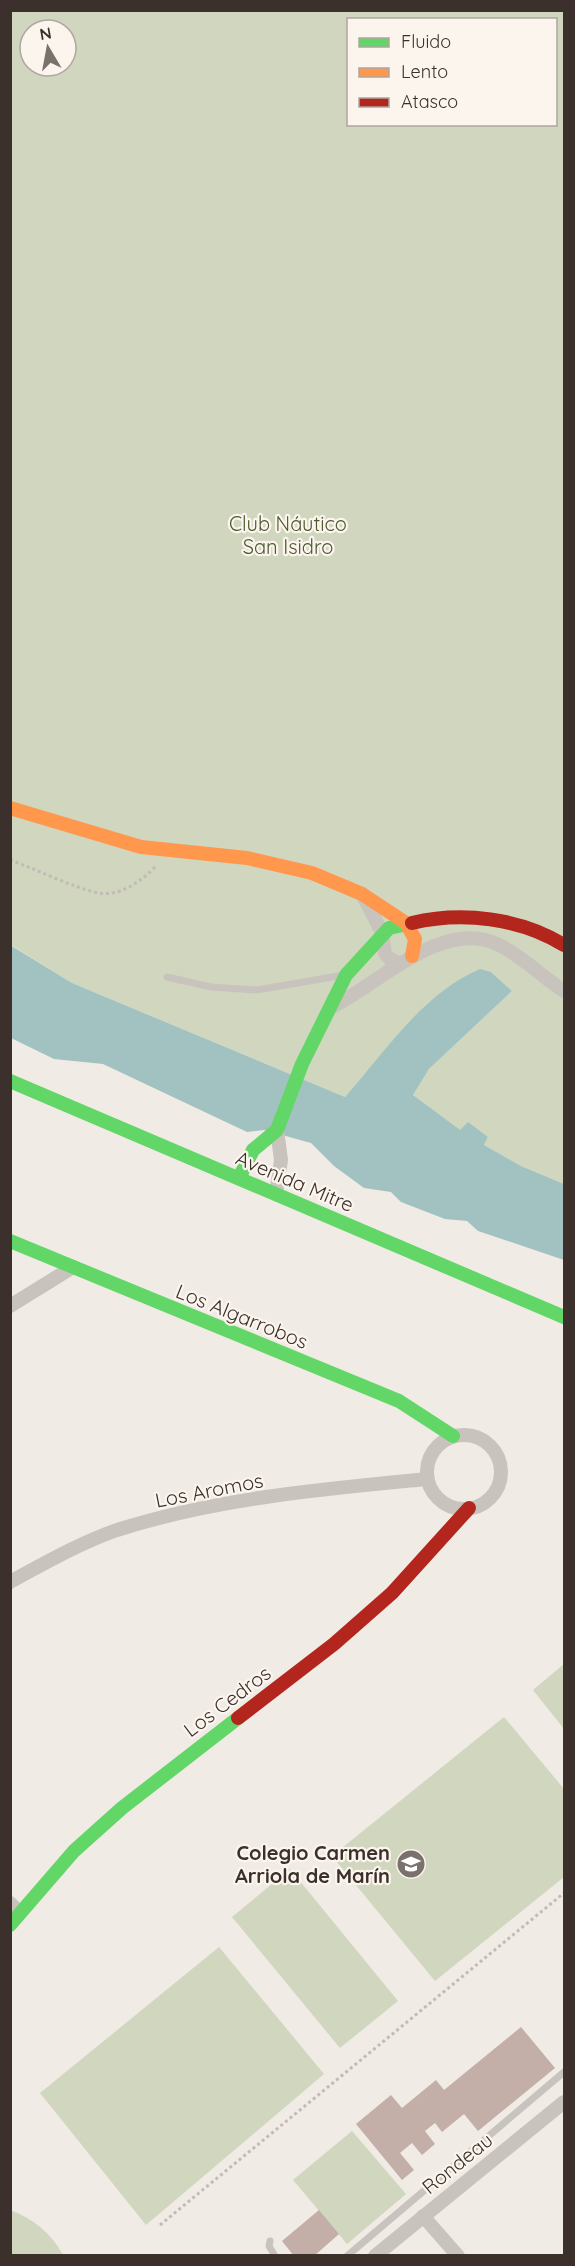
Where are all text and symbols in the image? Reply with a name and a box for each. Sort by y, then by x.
north arrow [18,18,78,78]
legend [347,18,557,126]
text: N [38,22,53,44]
text: Fluido [401,30,451,53]
text: Lento [401,60,448,83]
text: Atasco [401,90,458,113]
park label: Club Náutico San Isidro [229,511,347,559]
street label: Avenida Mitre [232,1145,358,1217]
street label: Los Algarrobos [172,1278,312,1354]
street label: Los Aromos [153,1467,265,1513]
street label: Los Cedros [178,1660,276,1742]
place label: Colegio Carmen Arriola de Marín [235,1840,390,1888]
school or university icon: Colegio Carmen Arriola de Marín [395,1848,427,1880]
street label: Rondeau [417,2127,497,2199]

